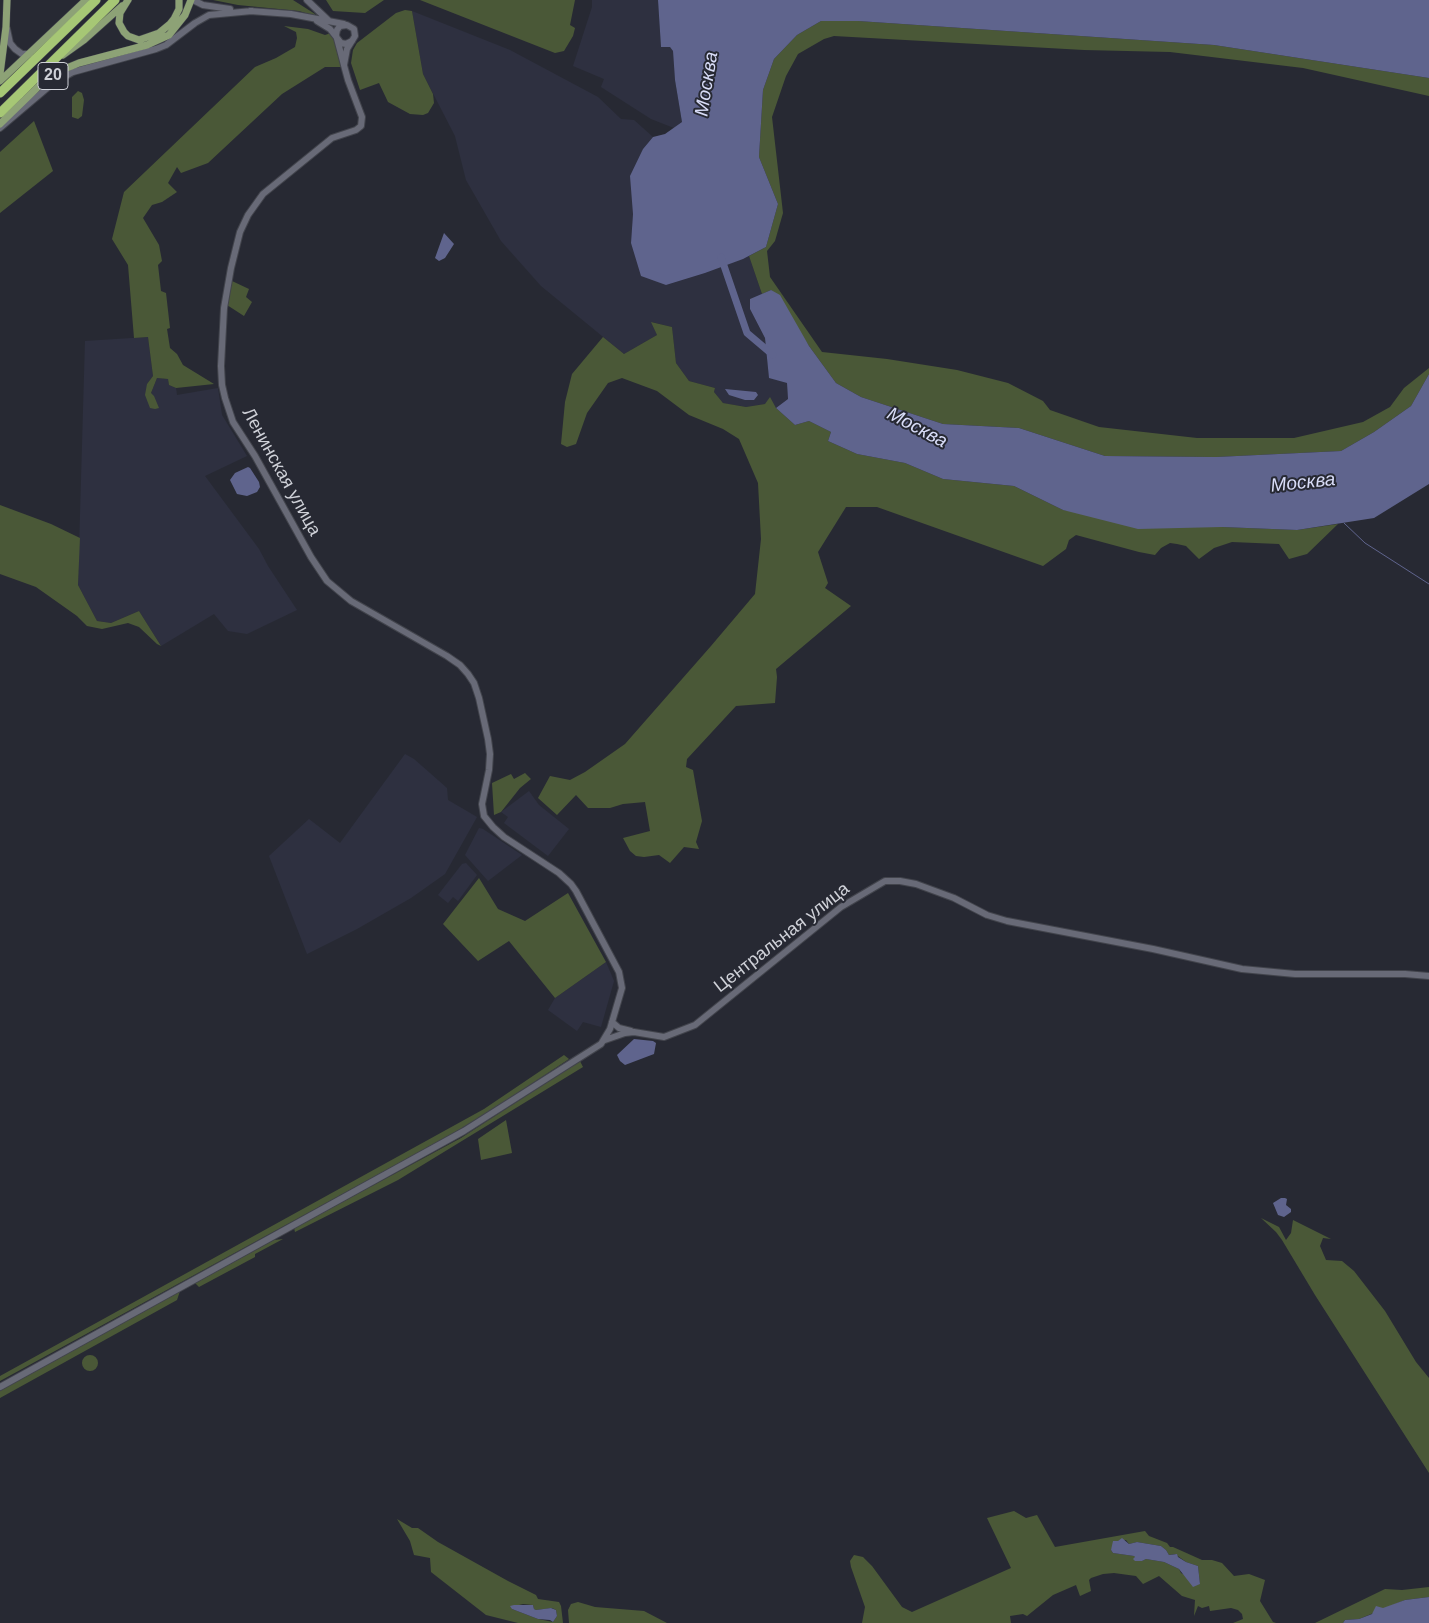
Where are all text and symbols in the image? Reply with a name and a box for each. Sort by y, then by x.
water label: Москва [691,50,723,118]
road number: 20 [38,62,68,90]
water label: Москва [883,403,951,453]
street label: Ленинская улица [237,404,325,540]
water label: Москва [1270,468,1336,498]
street label: Центральная улица [710,879,854,997]

